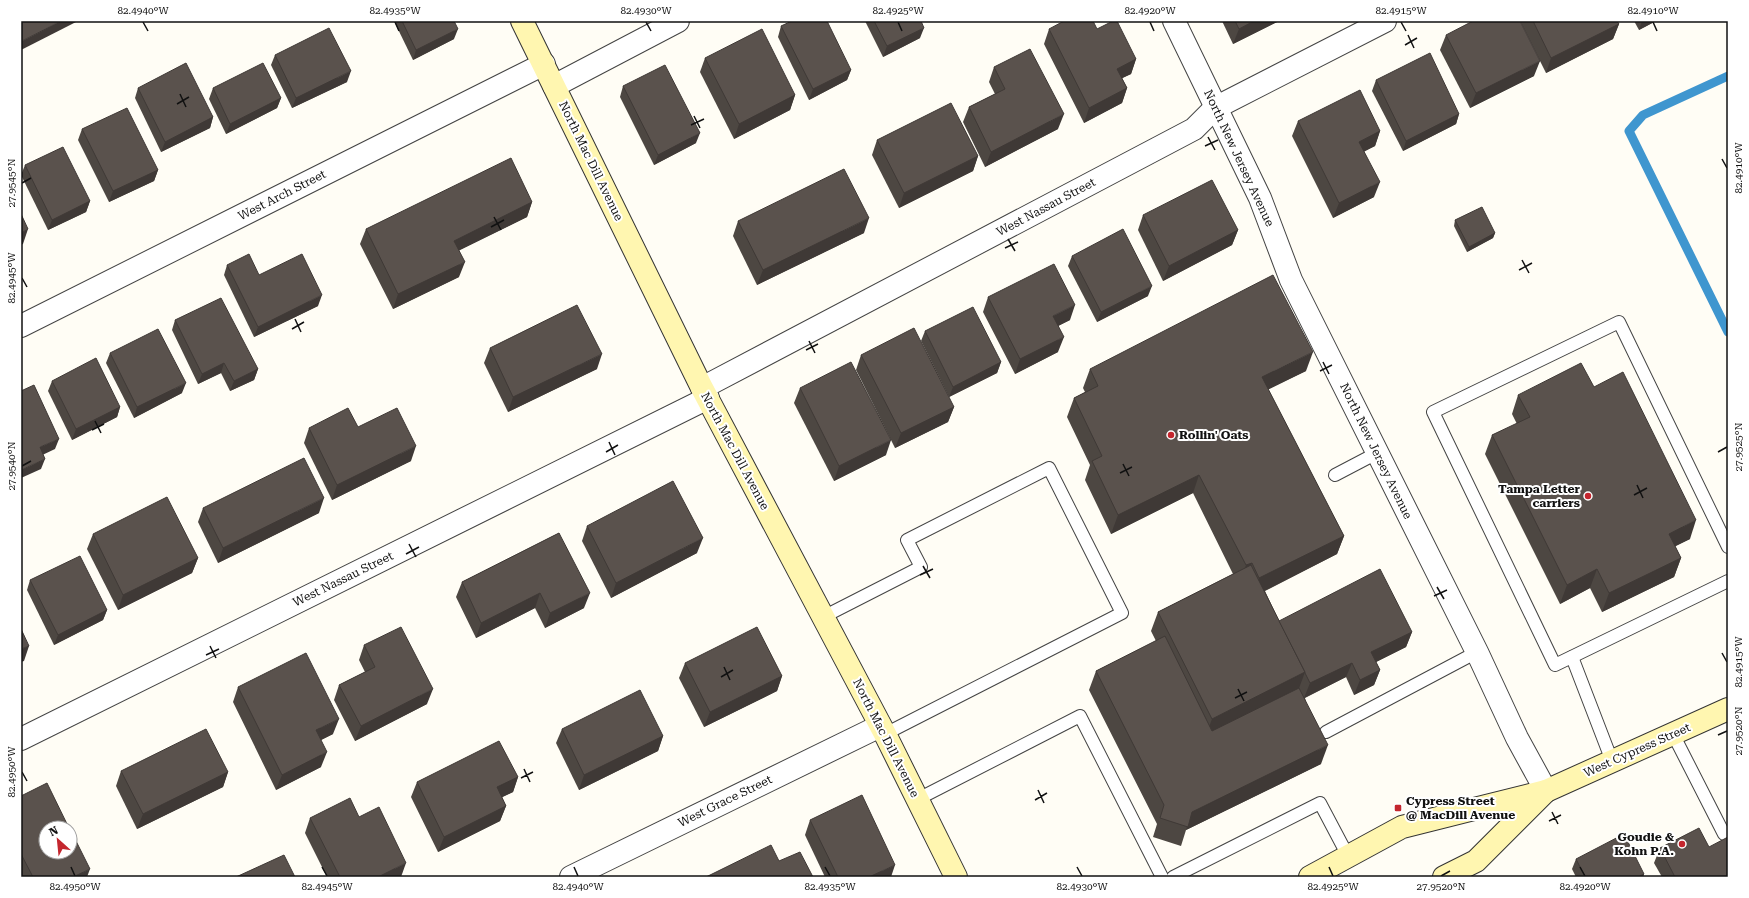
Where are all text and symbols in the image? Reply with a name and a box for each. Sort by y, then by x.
text: 82.4940°W [117,5,169,16]
text: 82.4935°W [369,5,421,16]
text: 82.4930°W [620,5,672,16]
text: 82.4925°W [872,5,924,16]
text: 82.4920°W [1124,5,1176,16]
text: 82.4915°W [1375,5,1427,16]
text: 82.4910°W [1627,5,1679,16]
street label: North New Jersey Avenue [1201,87,1277,229]
street label: North Mac Dill Avenue [556,99,626,223]
text: 82.4910°W [1733,142,1744,194]
text: 27.9545°N [6,158,17,208]
street label: West Arch Street [236,167,329,223]
street label: West Nassau Street [994,175,1098,239]
text: 82.4945°W [6,252,17,304]
street label: North New Jersey Avenue [1337,381,1415,522]
street label: North Mac Dill Avenue [698,390,772,513]
text: 27.9525°N [1733,422,1744,472]
place label: Rollin' Oats [1179,428,1249,442]
marker: Rollin' Oats [1166,430,1176,440]
text: 27.9540°N [6,441,17,491]
place label: Tampa Letter carriers [1498,482,1581,510]
marker: Tampa Letter carriers [1583,491,1593,501]
street label: West Nassau Street [290,548,396,609]
text: 82.4915°W [1733,636,1744,688]
street label: North Mac Dill Avenue [850,676,922,800]
text: 27.9520°N [1733,706,1744,756]
street label: West Cypress Street [1581,720,1693,780]
text: 82.4950°W [6,746,17,798]
street label: West Grace Street [676,772,775,830]
place label: Cypress Street @ MacDill Avenue [1406,794,1515,822]
marker: Cypress Street @ MacDill Avenue [1393,803,1403,813]
north arrow [38,820,78,860]
text: N [47,824,61,839]
place label: Goudie & Kohn P.A. [1614,830,1674,858]
marker: Goudie & Kohn P.A. [1677,839,1687,849]
text: 82.4950°W [49,881,101,892]
text: 82.4945°W [301,881,353,892]
text: 82.4940°W [552,881,604,892]
text: 82.4935°W [804,881,856,892]
text: 82.4930°W [1056,881,1108,892]
text: 82.4925°W [1307,881,1359,892]
text: 27.9520°N [1416,881,1466,892]
text: 82.4920°W [1559,881,1611,892]

